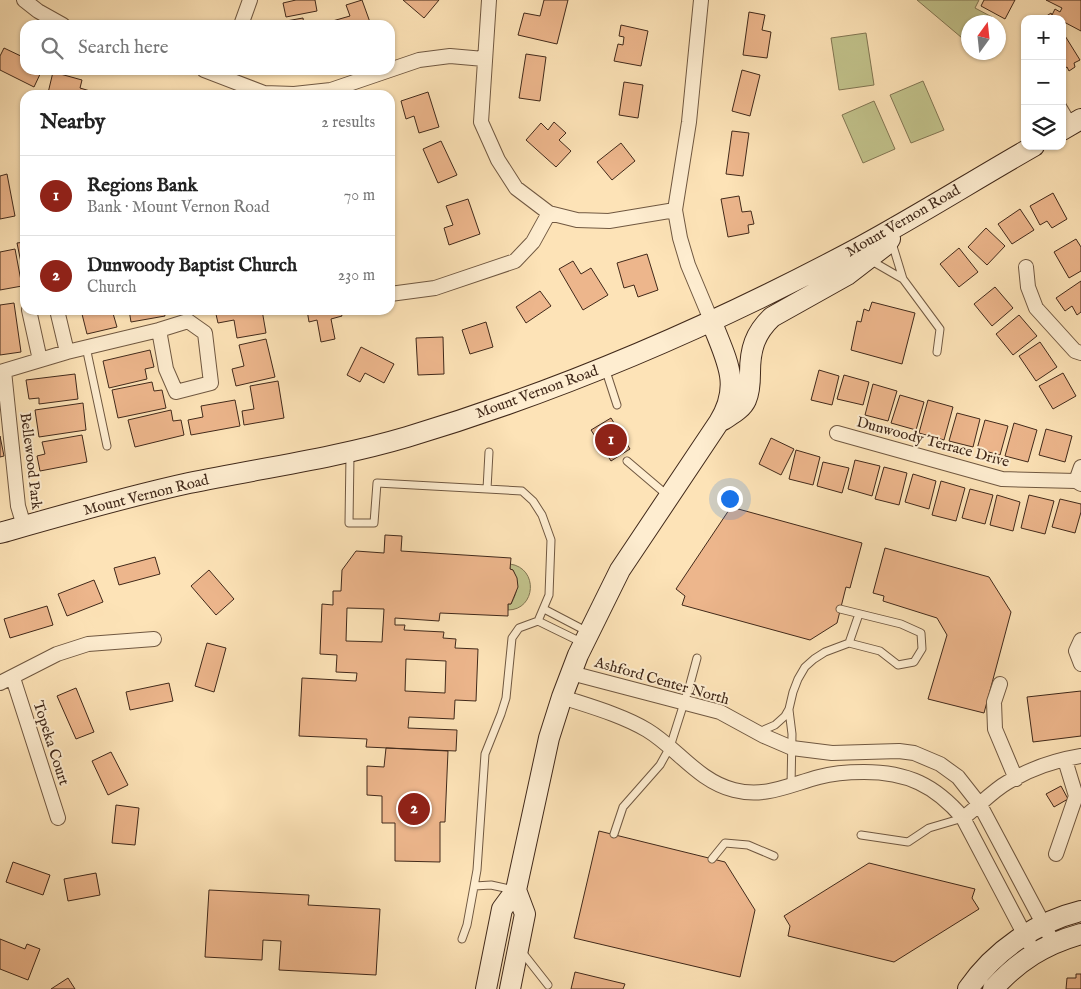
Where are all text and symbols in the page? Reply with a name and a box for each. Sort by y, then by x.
north arrow [961,15,1006,60]
map controls [1021,15,1066,150]
button: + [1021,15,1066,60]
search box [20,20,395,75]
icon: search [38,34,66,62]
text: Search here [78,36,169,60]
button: − [1021,60,1066,105]
button: layers [1021,105,1066,150]
text: Nearby [40,109,105,136]
text: 2 results [321,113,375,133]
text: Regions Bank [87,174,198,198]
street label: Mount Vernon Road [842,180,964,261]
text: 1 [53,186,59,206]
text: 70 m [344,186,375,206]
text: Bank · Mount Vernon Road [87,198,269,218]
text: Dunwoody Baptist Church [87,254,297,278]
text: 2 [52,266,60,286]
text: 230 m [338,266,375,286]
text: Church [87,278,136,298]
street label: Mount Vernon Road [473,361,602,423]
street label: Bellewood Park [16,411,46,512]
street label: Dunwoody Terrace Drive [854,412,1012,472]
pin: 1 [595,421,627,459]
street label: Mount Vernon Road [81,470,212,520]
your location [717,486,743,512]
street label: Ashford Center North [592,652,732,709]
street label: Topeka Court [28,698,74,788]
pin: 2 [398,790,430,828]

